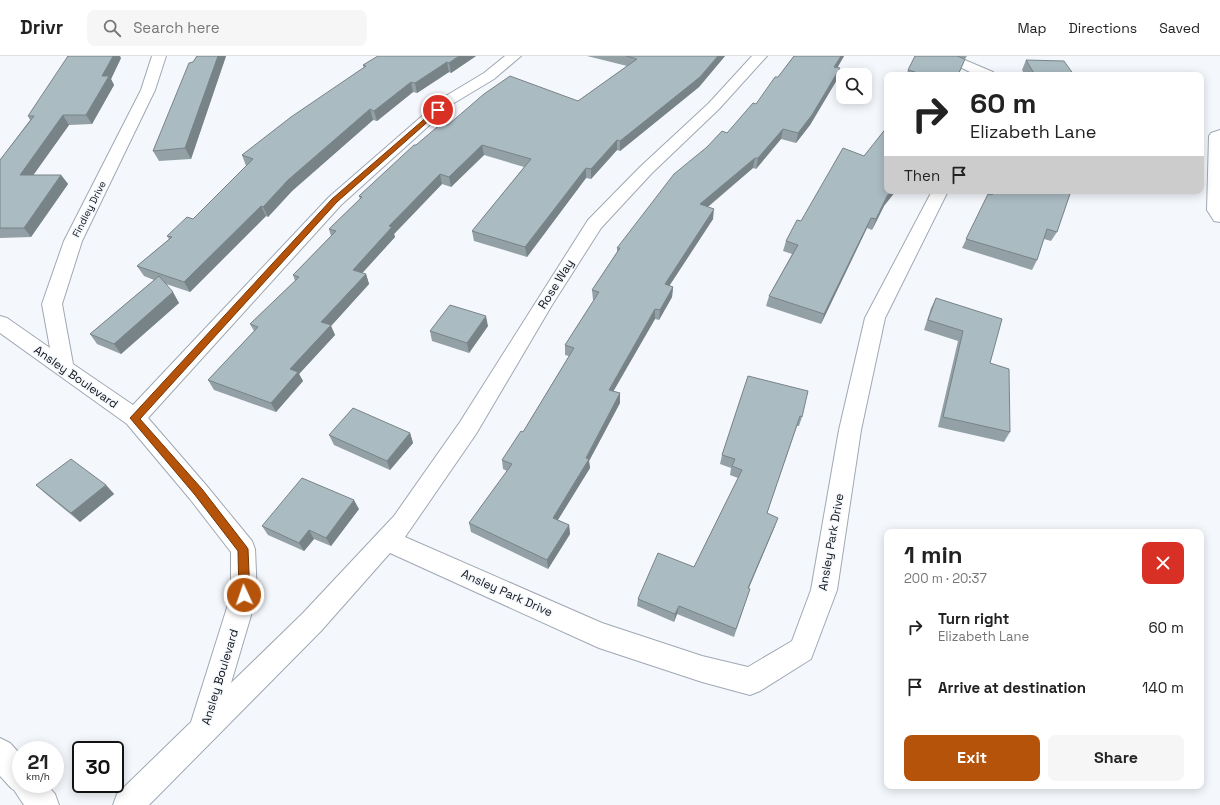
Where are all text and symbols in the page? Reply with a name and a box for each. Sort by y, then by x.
search box [87,10,367,46]
text: Drivr [20,15,63,40]
icon: search [101,17,123,39]
text: Search here [133,18,220,37]
text: Map [1017,19,1047,37]
text: Directions [1069,19,1137,37]
text: Saved [1159,19,1200,37]
map controls [836,68,872,104]
button: search [836,68,872,104]
text: 60 m [970,85,1036,121]
icon: right [904,88,956,140]
pin [421,93,455,127]
icon: arrive [427,99,449,121]
text: Elizabeth Lane [970,120,1096,143]
icon: arrive [948,164,970,186]
text: Then [904,166,940,185]
street label: Findley Drive [69,179,109,239]
street label: Rose Way [534,256,578,312]
street label: Ansley Boulevard [31,342,121,412]
street label: Ansley Park Drive [815,492,847,592]
text: 1 min [904,539,963,570]
button: close [1142,542,1184,584]
street label: Ansley Park Drive [459,566,555,620]
text: 200 m · 20:37 [904,570,987,587]
position arrow [223,574,265,616]
text: Turn right [938,609,1009,628]
icon: right [904,616,926,638]
text: 60 m [1148,618,1184,637]
street label: Ansley Boulevard [198,627,242,727]
text: Elizabeth Lane [938,628,1029,645]
icon: arrive [904,676,926,698]
text: Arrive at destination [938,678,1086,697]
text: 140 m [1142,678,1184,697]
button: Exit [904,735,1040,781]
button: Share [1048,735,1184,781]
speed limit sign: 30 [72,741,124,793]
text: 21 [28,749,48,775]
text: km/h [26,770,50,783]

